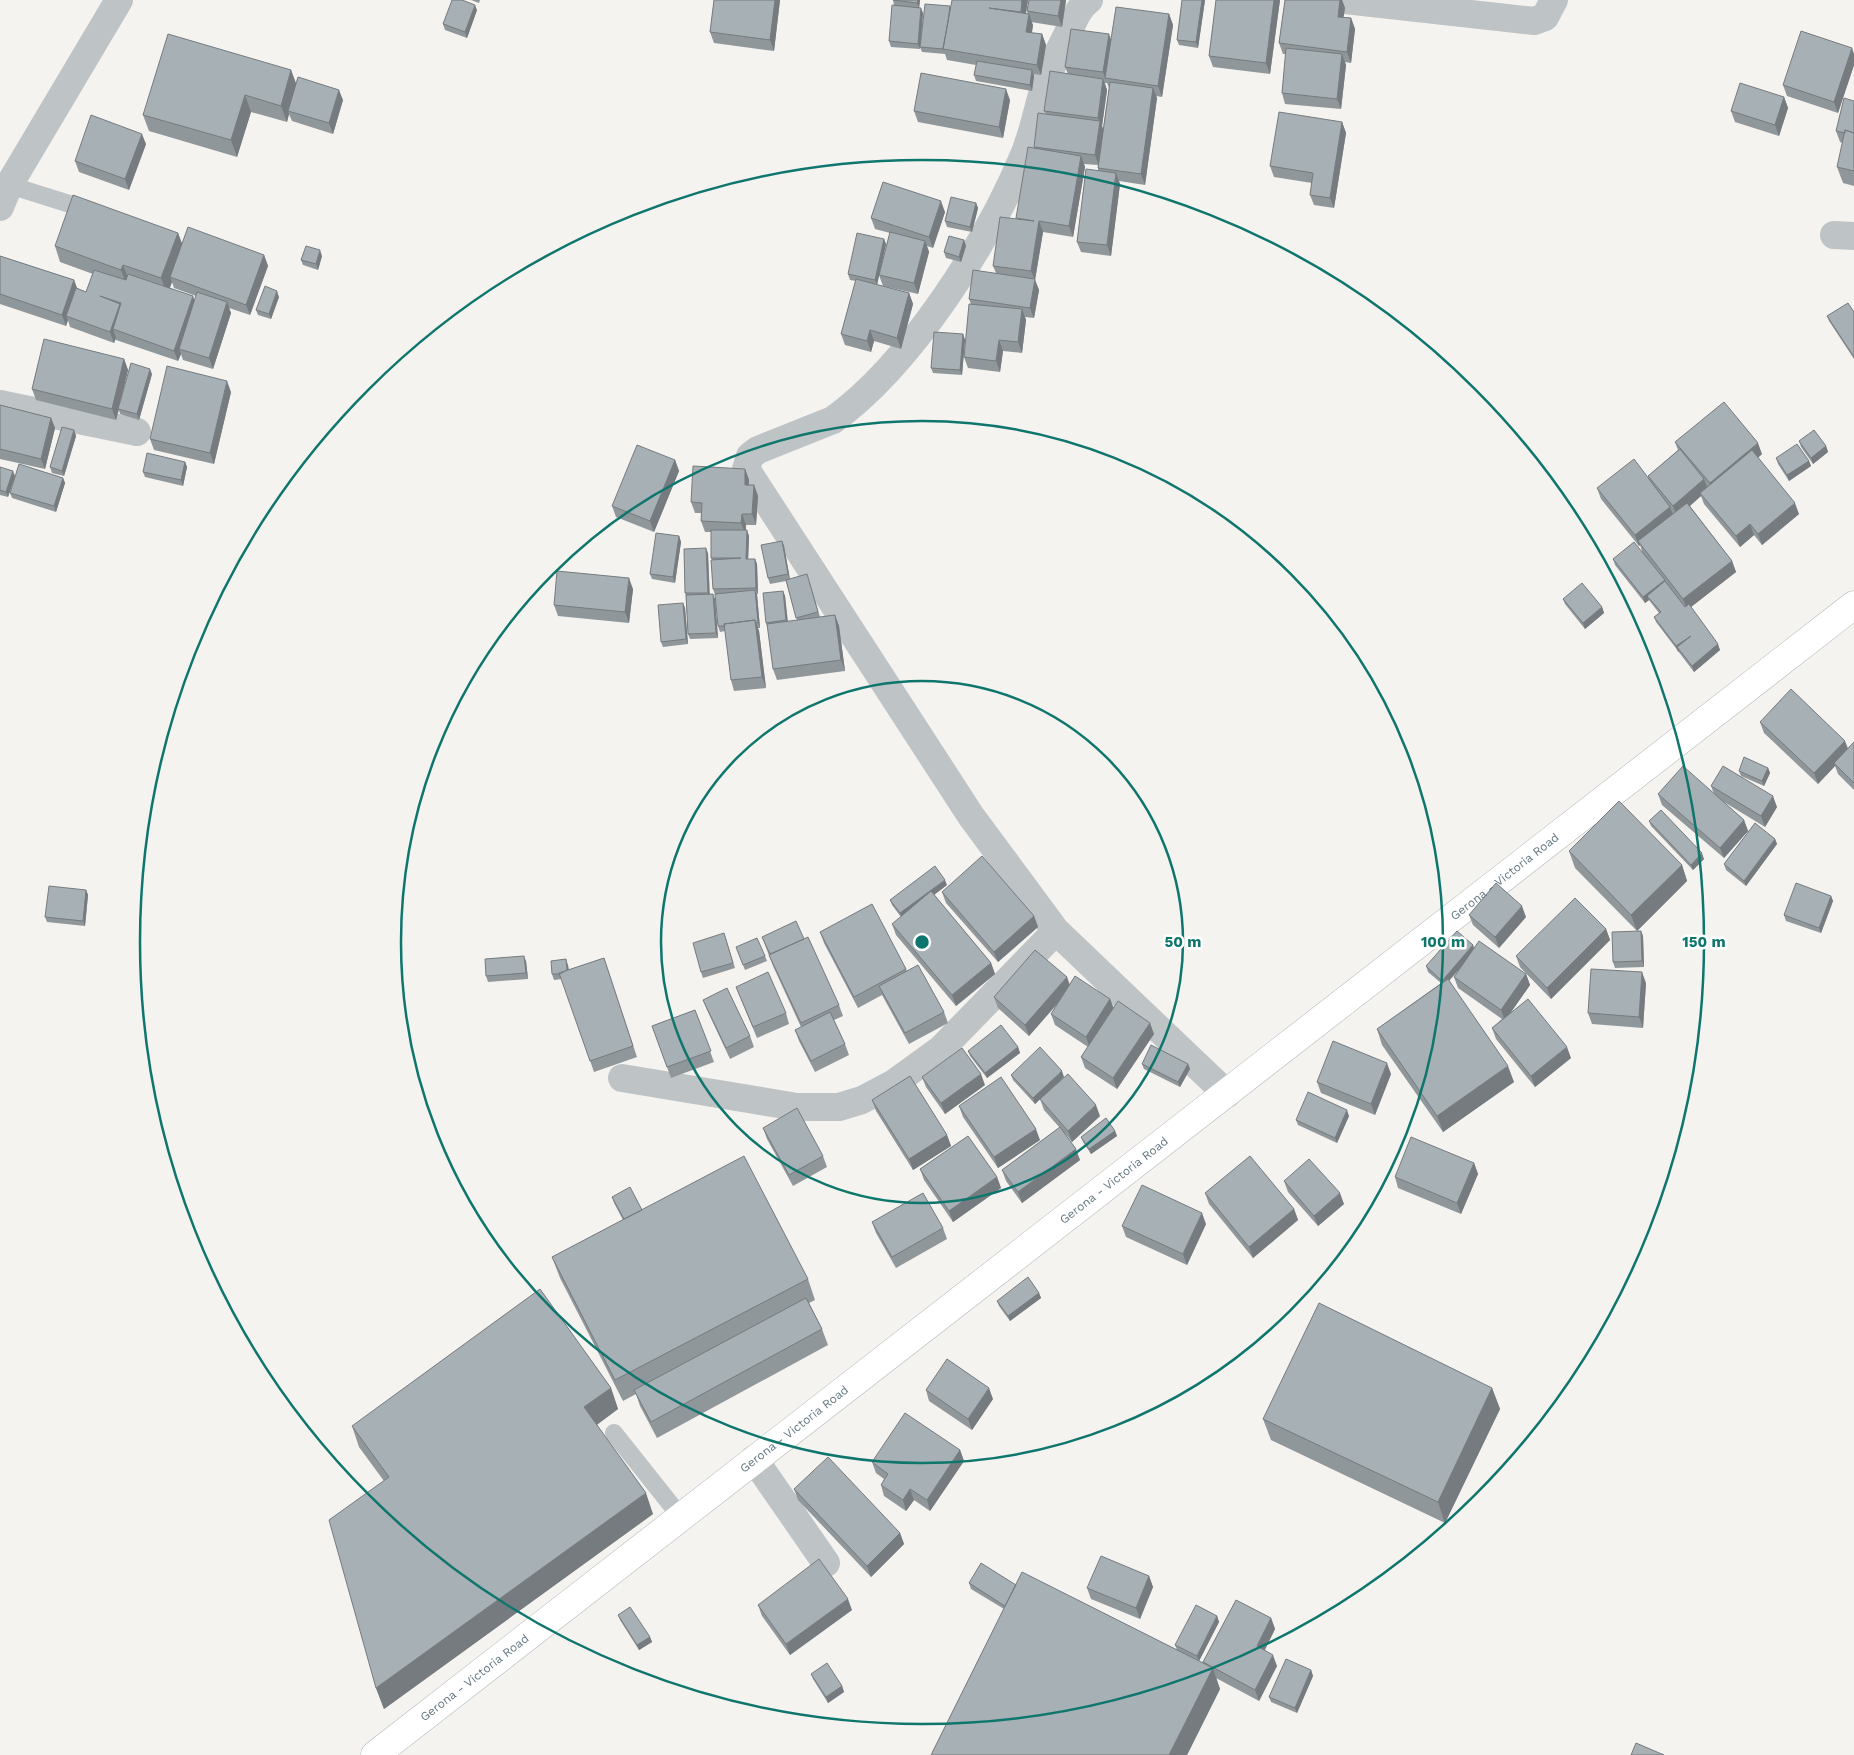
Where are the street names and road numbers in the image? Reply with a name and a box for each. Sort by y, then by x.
street label: Gerona - Victoria Road [1448,830,1562,923]
street label: Gerona - Victoria Road [1057,1134,1171,1227]
street label: Gerona - Victoria Road [737,1383,851,1476]
street label: Gerona - Victoria Road [418,1631,531,1724]

